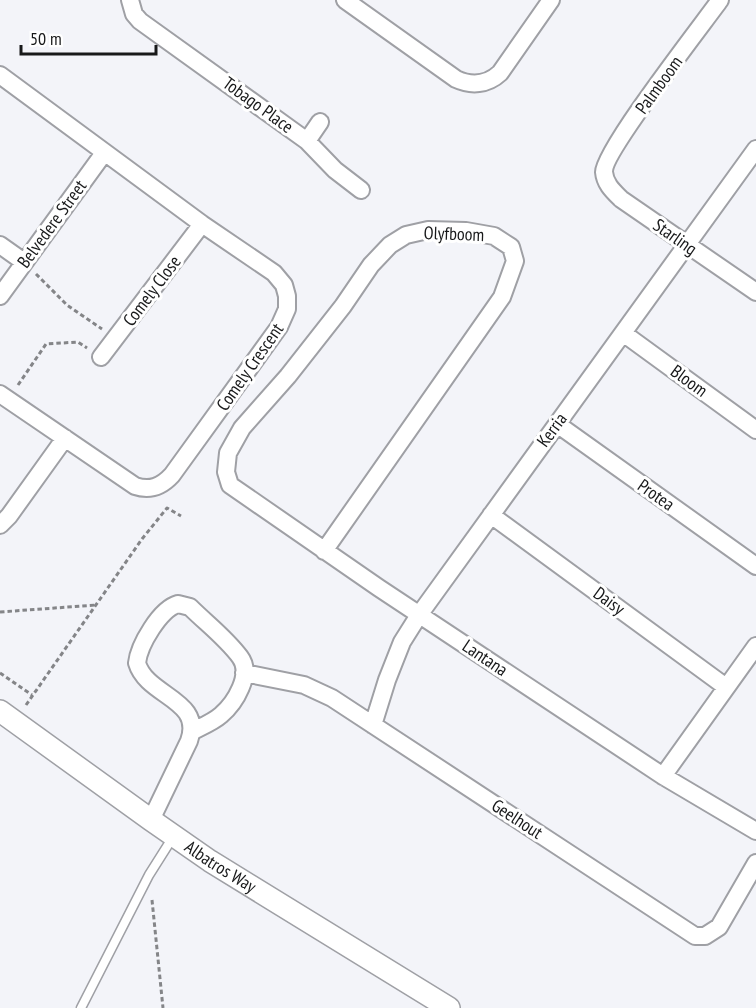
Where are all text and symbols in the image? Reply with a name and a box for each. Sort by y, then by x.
scale bar [21,18,156,56]
text: 50 m [30,27,62,50]
street label: Palmboom [630,51,687,118]
street label: Tobago Place [219,71,298,138]
street label: Belvedere Street [12,175,91,272]
street label: Starling [649,213,702,260]
street label: Olyfboom [423,221,485,246]
street label: Comely Close [118,251,186,331]
street label: Comely Crescent [211,318,288,415]
street label: Bloom [666,360,712,402]
street label: Kerria [532,408,572,451]
street label: Protea [633,474,679,515]
street label: Daisy [589,581,630,620]
street label: Lantana [458,634,512,681]
street label: Geelhout [487,794,547,844]
street label: Albatros Way [180,835,261,898]

